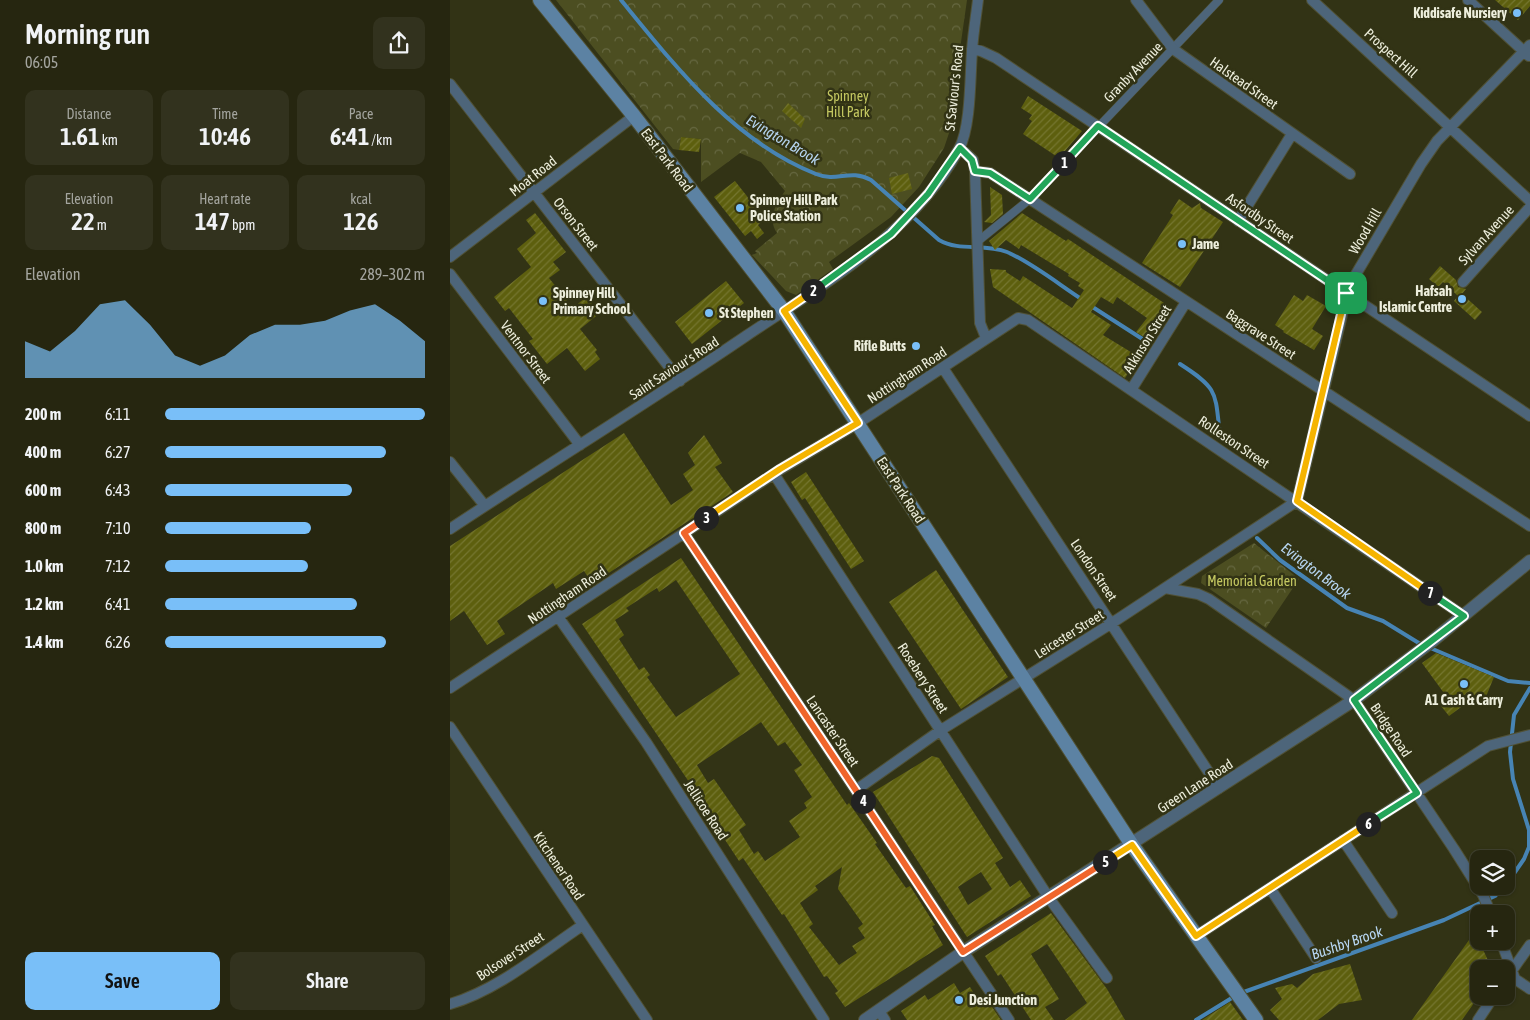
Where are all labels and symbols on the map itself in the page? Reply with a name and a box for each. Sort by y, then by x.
place label: Kiddisafe Nursiery [1413,5,1507,21]
marker: Kiddisafe Nursiery [1511,7,1523,19]
street label: Prospect Hill [1361,25,1421,81]
street label: Granby Avenue [1100,39,1166,105]
street label: St Saviour's Road [942,44,966,132]
street label: Halstead Street [1207,54,1281,112]
park label: Spinney Hill Park [826,88,870,120]
water label: Evington Brook [743,111,823,168]
street label: East Park Road [638,125,696,195]
pin: 1 [1052,150,1076,176]
street label: Moat Road [506,153,560,199]
street label: Asfordby Street [1223,190,1297,246]
place label: Spinney Hill Park Police Station [750,192,838,224]
street label: Orson Street [550,194,602,254]
marker: Spinney Hill Park Police Station [734,202,746,214]
street label: Sylvan Avenue [1455,202,1517,268]
street label: Wood Hill [1346,205,1385,257]
place label: Jame [1191,236,1219,252]
marker: Jame [1176,238,1188,250]
pin [1325,272,1367,314]
pin: 2 [800,278,826,304]
place label: Hafsah Islamic Centre [1379,283,1452,315]
place label: Spinney Hill Primary School [553,285,631,317]
marker: Hafsah Islamic Centre [1456,293,1468,305]
marker: Spinney Hill Primary School [537,295,549,307]
street label: Atkinson Street [1120,302,1174,376]
place label: St Stephen [719,305,774,321]
street label: Baggrave Street [1223,306,1299,362]
marker: St Stephen [703,307,715,319]
street label: Ventnor Street [497,318,555,386]
street label: Saint Saviour's Road [626,333,722,403]
place label: Rifle Butts [854,338,906,354]
marker: Rifle Butts [910,340,922,352]
street label: Nottingham Road [864,344,950,406]
street label: Rolleston Street [1196,412,1272,472]
street label: East Park Road [874,454,928,526]
pin: 3 [694,506,718,530]
street label: London Street [1067,536,1121,604]
water label: Evington Brook [1278,539,1355,603]
street label: Nottingham Road [525,563,609,627]
park label: Memorial Garden [1207,573,1297,589]
pin: 7 [1418,580,1442,606]
street label: Leicester Street [1031,606,1107,662]
street label: Rosebery Street [894,640,952,716]
marker: A1 Cash & Carry [1458,678,1470,690]
street label: Lancaster Street [803,692,863,770]
place label: A1 Cash & Carry [1424,692,1503,708]
street label: Bridge Road [1367,700,1415,760]
street label: Green Lane Road [1154,756,1236,816]
street label: Jellicoe Road [681,777,731,843]
pin: 4 [850,788,876,814]
pin: 6 [1356,812,1380,836]
street label: Kitchener Road [530,829,588,903]
pin: 5 [1092,850,1118,874]
water label: Bushby Brook [1309,922,1385,963]
street label: Bolsover Street [473,928,547,984]
place label: Desi Junction [969,992,1037,1008]
marker: Desi Junction [953,994,965,1006]

